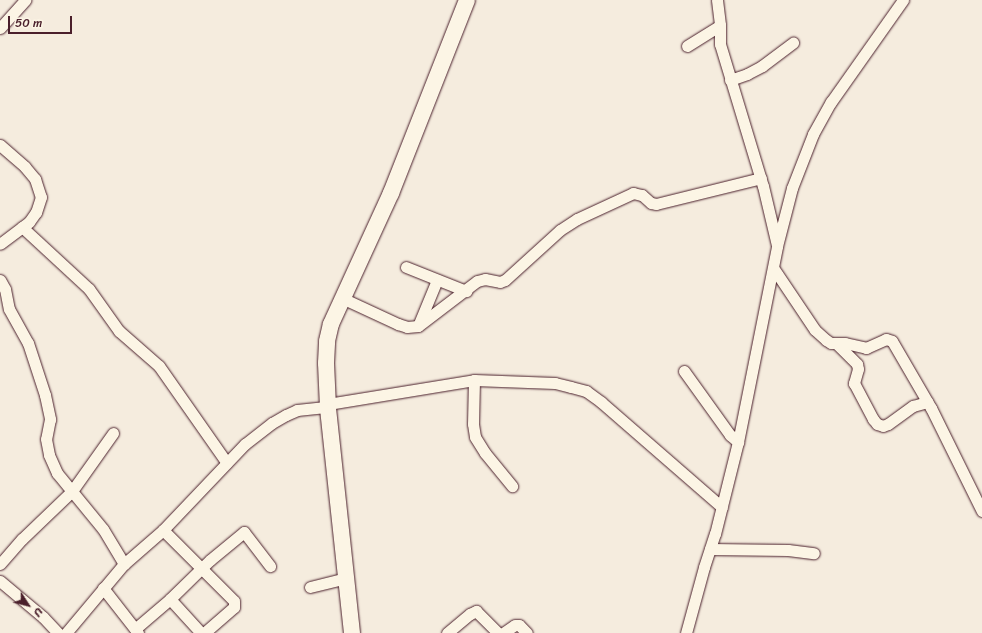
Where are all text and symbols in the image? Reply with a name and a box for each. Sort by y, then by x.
scale bar [10,8,74,34]
text: 50 m [15,12,42,34]
north arrow [8,585,48,625]
text: U [28,604,48,621]

